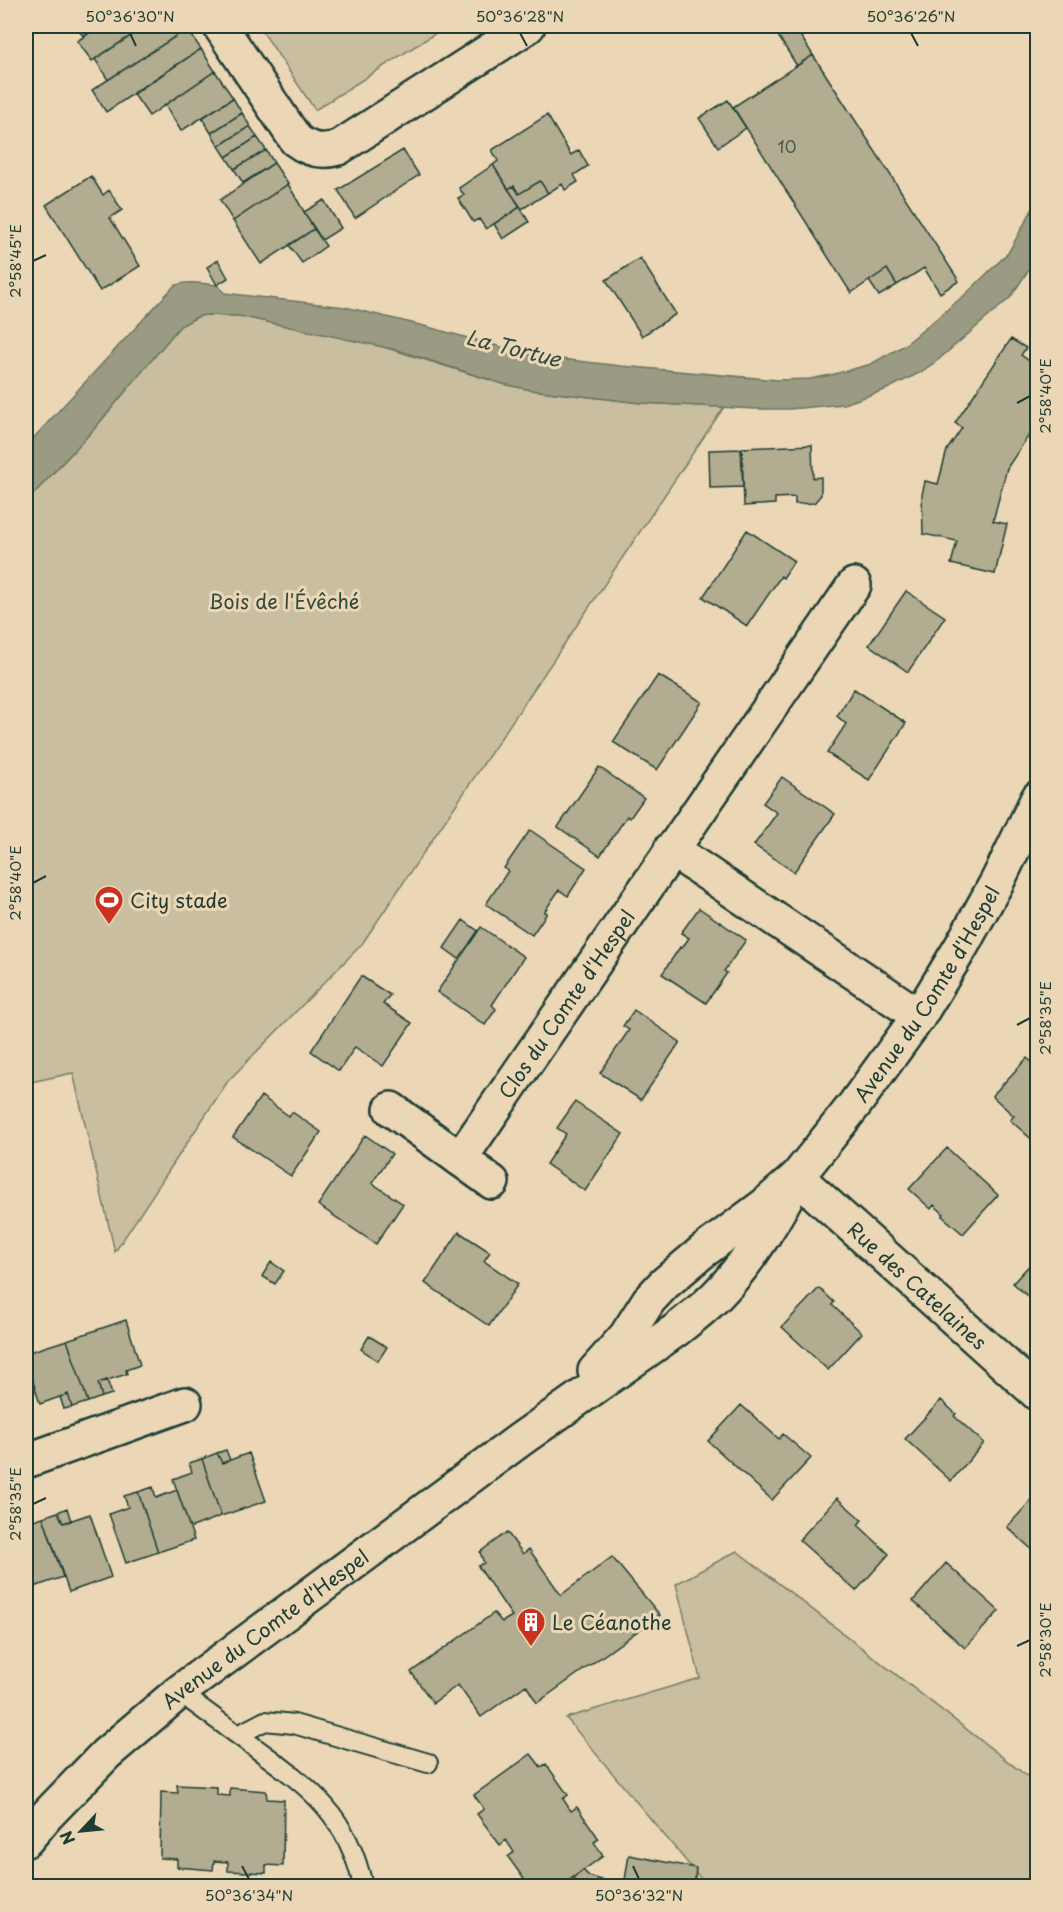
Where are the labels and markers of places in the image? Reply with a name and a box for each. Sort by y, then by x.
sports icon: City stade [93,884,125,926]
place label: City stade [130,885,228,915]
building icon: Le Céanothe [515,1606,547,1648]
place label: Le Céanothe [552,1607,672,1637]

